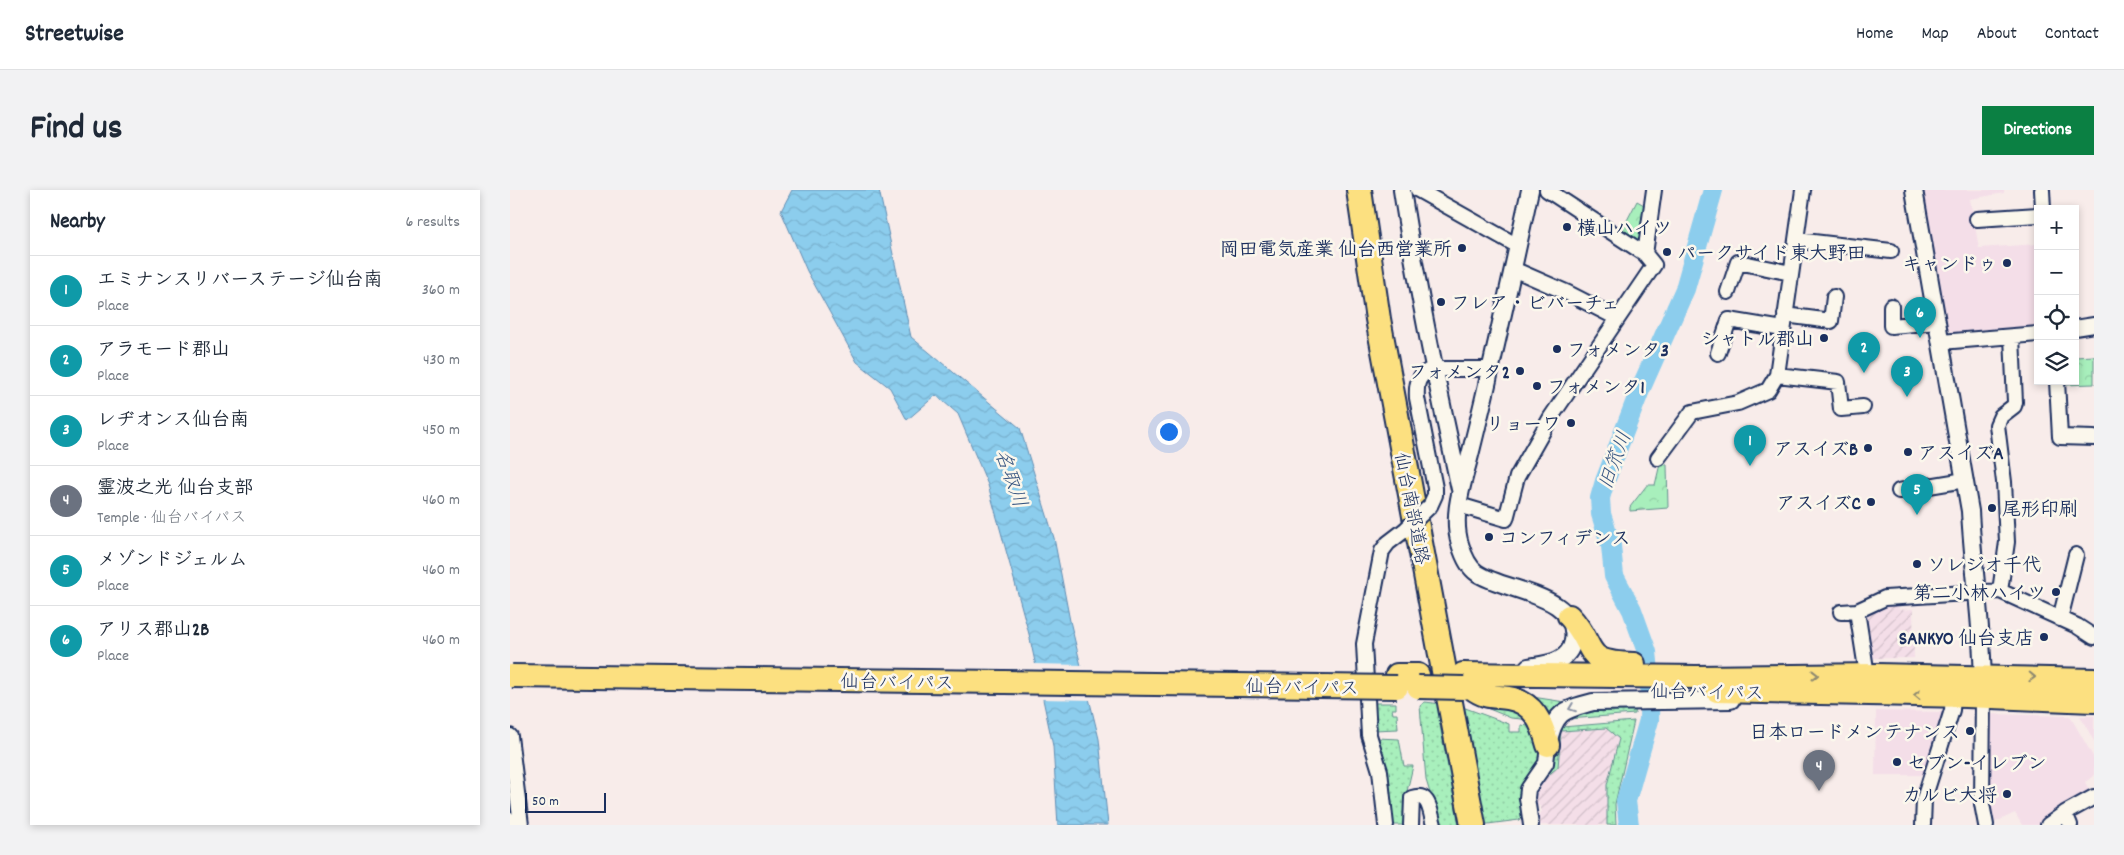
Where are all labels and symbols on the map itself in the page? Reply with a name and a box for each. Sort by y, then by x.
place label: 横山ハイツ [1577,217,1672,244]
marker: 横山ハイツ [1561,221,1573,233]
place label: 岡田電気産業 仙台西営業所 [1220,238,1452,265]
marker: 岡田電気産業 仙台西営業所 [1456,242,1468,254]
place label: パークサイド東大野田 [1677,242,1866,269]
marker: パークサイド東大野田 [1661,246,1673,258]
place label: キャンドゥ [1902,253,1997,280]
marker: キャンドゥ [2001,257,2013,269]
place label: フレア・ビバーチェ [1451,292,1620,319]
marker: フレア・ビバーチェ [1435,296,1447,308]
pin: 6 [1904,297,1936,338]
place label: シャトル郡山 [1701,328,1814,355]
marker: シャトル郡山 [1818,332,1830,344]
pin: 2 [1848,332,1880,373]
place label: フォメンタ3 [1567,339,1669,366]
marker: フォメンタ3 [1551,343,1563,355]
pin: 3 [1891,356,1923,397]
place label: フォメンタ2 [1408,361,1510,388]
marker: フォメンタ2 [1514,365,1526,377]
place label: フォメンタ1 [1547,376,1645,403]
marker: フォメンタ1 [1531,380,1543,392]
place label: リョーワ [1486,413,1561,440]
marker: リョーワ [1565,417,1577,429]
your location [1156,419,1182,445]
pin: 1 [1734,425,1766,466]
water label: 旧笊川 [1593,428,1640,494]
place label: アスイズB [1774,438,1858,465]
marker: アスイズB [1862,442,1874,454]
place label: アスイズA [1918,442,2004,469]
water label: 名取川 [986,446,1032,512]
marker: アスイズA [1902,446,1914,458]
street label: 仙台南部道路 [1385,450,1434,567]
pin: 5 [1901,474,1933,515]
place label: アスイズC [1776,492,1862,519]
marker: アスイズC [1865,496,1877,508]
place label: 尾形印刷 [2002,498,2078,525]
marker: 尾形印刷 [1986,502,1998,514]
place label: コンフィデンス [1499,527,1630,554]
marker: コンフィデンス [1483,531,1495,543]
place label: ソレジオ千代 [1927,554,2041,581]
marker: ソレジオ千代 [1911,558,1923,570]
place label: 第二小林ハイツ [1913,582,2046,609]
marker: 第二小林ハイツ [2050,586,2062,598]
place label: SANKYO 仙台支店 [1899,627,2034,654]
marker: SANKYO 仙台支店 [2038,631,2050,643]
street label: 仙台バイパス [840,670,954,699]
one-way arrow [1812,670,1819,680]
one-way arrow [2028,672,2036,683]
street label: 仙台バイパス [1245,675,1359,704]
street label: 仙台バイパス [1650,680,1764,709]
one-way arrow [1912,690,1920,700]
one-way arrow [1569,702,1577,712]
place label: 日本ロードメンテナンス [1749,721,1960,748]
marker: 日本ロードメンテナンス [1964,725,1976,737]
pin: 4 [1803,750,1835,791]
place label: セブン-イレブン [1907,752,2047,779]
marker: セブン-イレブン [1891,756,1903,768]
place label: カルビ大将 [1902,784,1997,811]
marker: カルビ大将 [2001,788,2013,800]
scale bar [525,790,606,813]

